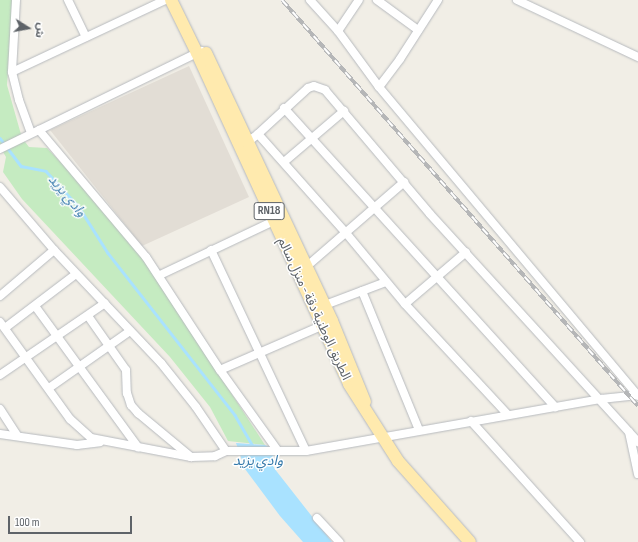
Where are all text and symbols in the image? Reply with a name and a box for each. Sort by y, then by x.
north arrow [8,8,48,48]
text: ش [32,22,48,39]
water label: وادي يزيد [44,171,90,221]
road number: RN18 [253,201,285,221]
street label: الطريق الوطنية دقة - منزل سالم [274,235,354,383]
water label: وادي يزيد [233,453,283,469]
scale bar [10,508,134,534]
text: 100 m [15,515,40,530]

